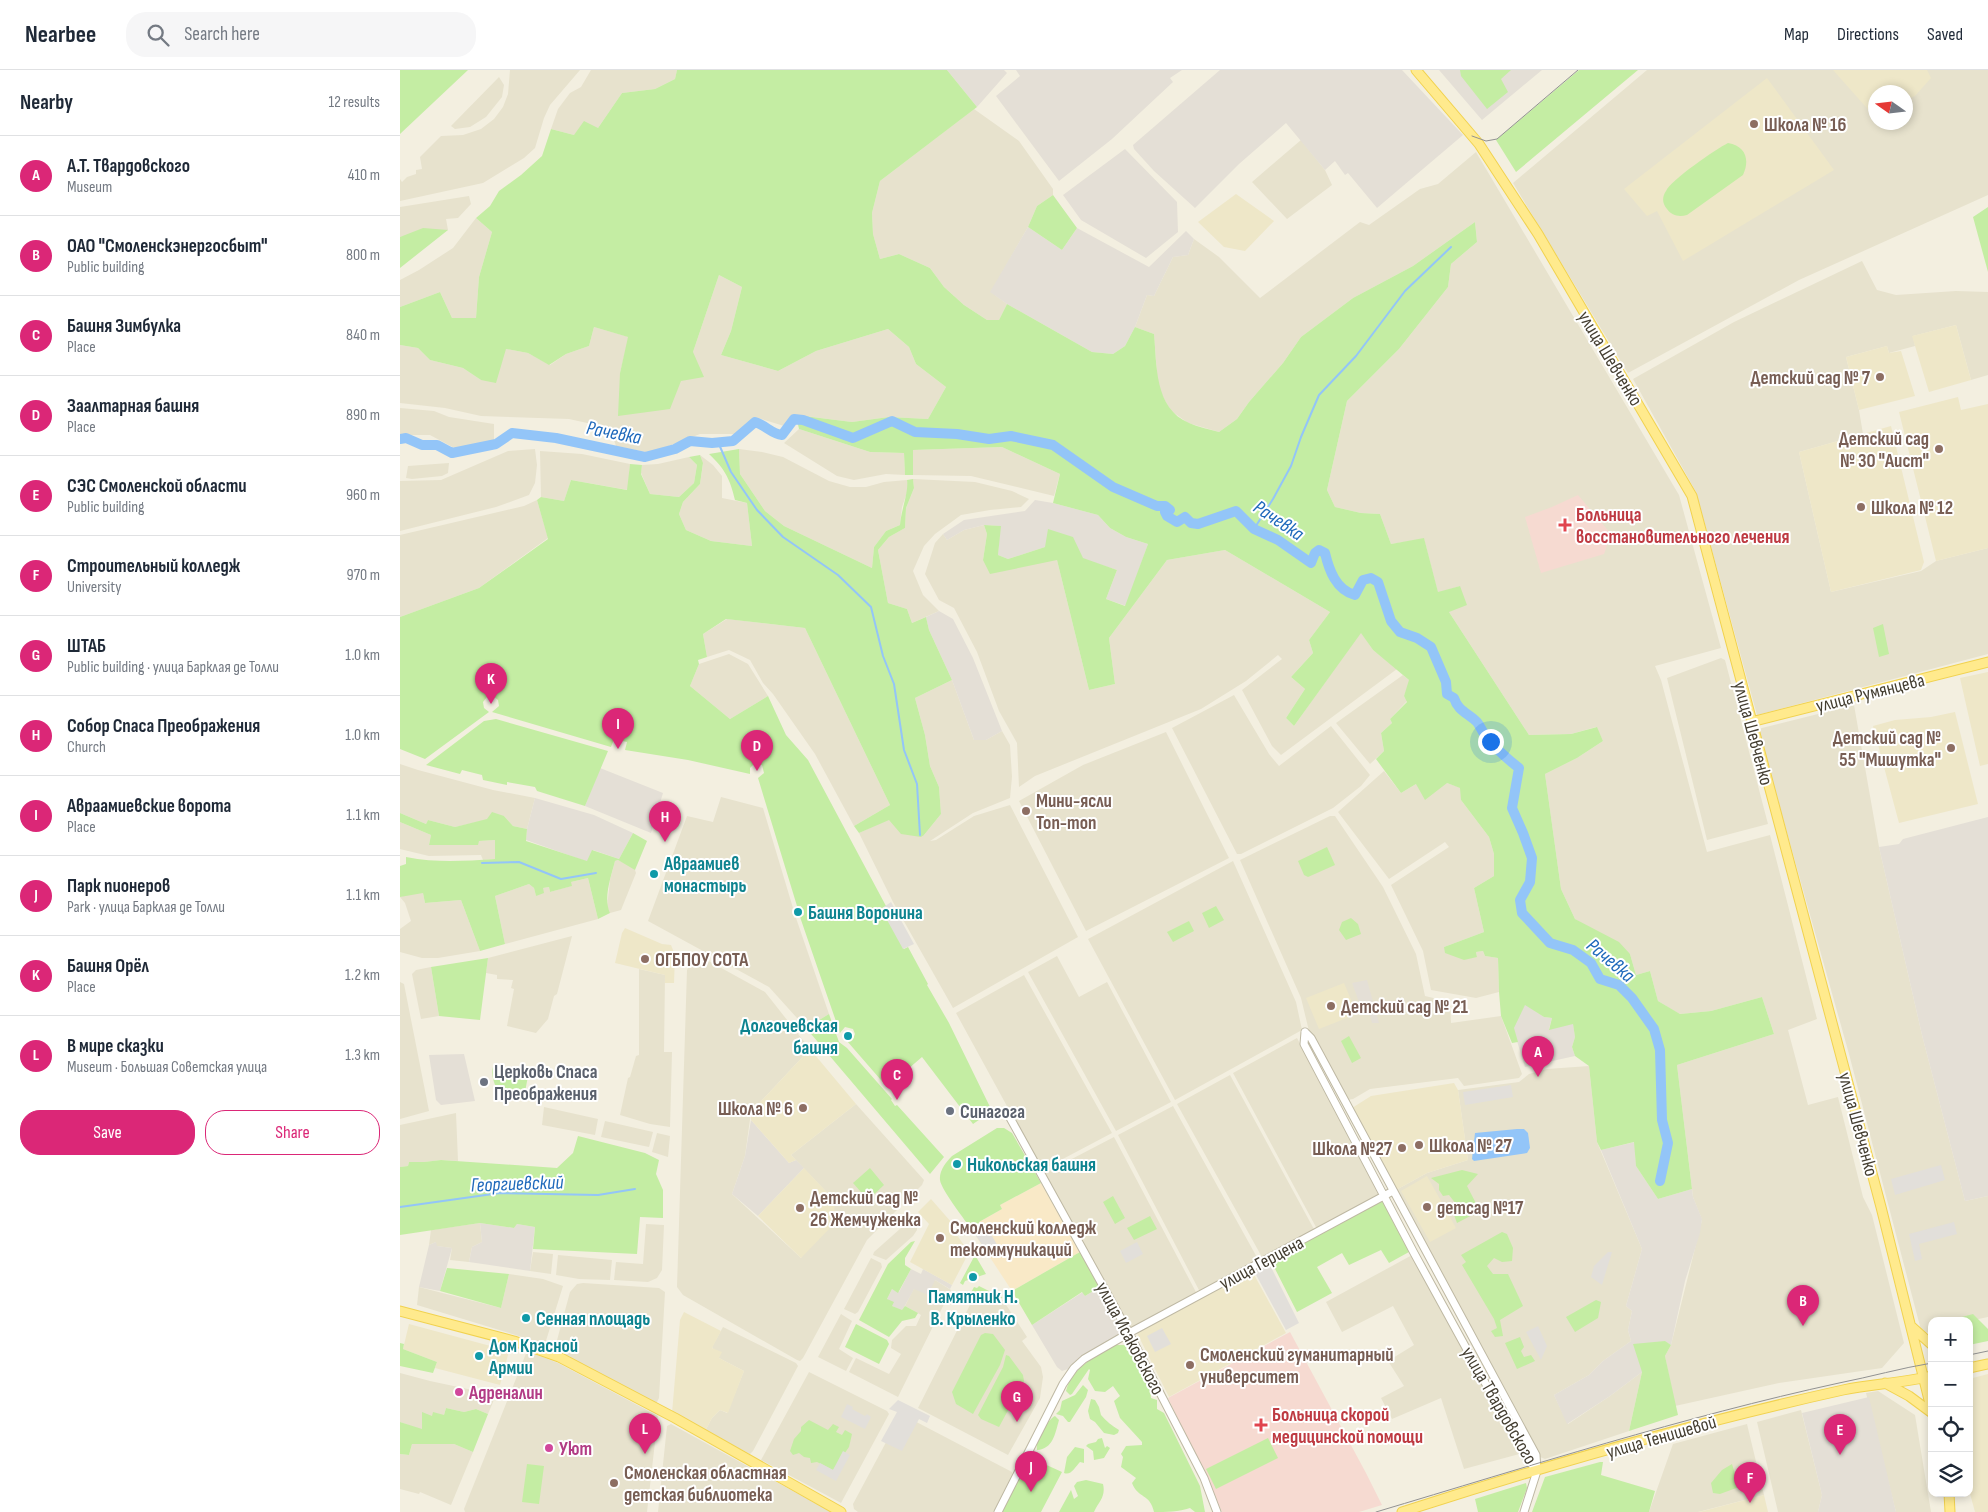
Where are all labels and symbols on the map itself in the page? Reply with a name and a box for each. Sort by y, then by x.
north arrow [1868,85,1913,130]
place label: Школа № 16 [1764,114,1847,137]
marker: Школа № 16 [1748,118,1760,130]
street label: улица Шевченко [1572,307,1647,410]
place label: Детский сад № 7 [1751,367,1871,390]
marker: Детский сад № 7 [1874,371,1886,383]
water label: Рачевка [584,416,643,450]
place label: Детский сад № 30 "Аист" [1839,428,1929,473]
marker: Детский сад № 30 "Аист" [1933,443,1945,455]
water label: Рачевка [1249,495,1308,546]
place label: Школа № 12 [1871,497,1953,520]
marker: Школа № 12 [1855,501,1867,513]
place label: Больница восстановительного лечения [1576,504,1790,549]
marker: Больница восстановительного лечения [1558,518,1572,532]
pin: K [475,663,507,704]
street label: улица Румянцева [1814,669,1927,718]
street label: улица Шевченко [1728,679,1777,788]
pin: I [602,708,634,749]
place label: Детский сад № 55 "Мишутка" [1833,727,1941,772]
your location [1478,729,1504,755]
pin: D [741,730,773,771]
marker: Детский сад № 55 "Мишутка" [1945,742,1957,754]
place label: Мини-ясли Топ-топ [1036,790,1112,835]
pin: H [649,801,681,842]
marker: Мини-ясли Топ-топ [1020,805,1032,817]
place label: Авраамиев монастырь [663,853,747,898]
marker: Авраамиев монастырь [648,868,660,880]
place label: Башня Воронина [808,902,923,925]
marker: Башня Воронина [792,906,804,918]
water label: Рачевка [1581,934,1639,988]
place label: ОГБПОУ СОТА [655,949,749,972]
marker: ОГБПОУ СОТА [639,953,651,965]
place label: Детский сад № 21 [1341,996,1468,1019]
marker: Детский сад № 21 [1325,1000,1337,1012]
place label: Долгочевская башня [740,1015,838,1060]
marker: Долгочевская башня [842,1030,854,1042]
pin: A [1522,1036,1554,1077]
pin: C [881,1059,913,1100]
place label: Церковь Спаса Преображения [494,1061,597,1106]
street label: улица Шевченко [1833,1070,1882,1179]
marker: Церковь Спаса Преображения [478,1076,490,1088]
place label: Школа № 6 [718,1098,793,1121]
place label: Синагога [960,1101,1025,1124]
marker: Школа № 6 [797,1102,809,1114]
marker: Синагога [944,1105,956,1117]
place label: Школа № 27 [1429,1135,1512,1158]
place label: Школа №27 [1312,1138,1393,1161]
marker: Школа № 27 [1413,1139,1425,1151]
marker: Школа №27 [1396,1142,1408,1154]
place label: Никольская башня [967,1154,1096,1177]
marker: Никольская башня [951,1158,963,1170]
water label: Георгиевский [470,1170,565,1198]
place label: Детский сад № 26 Жемчуженка [810,1187,921,1232]
place label: детсад №17 [1437,1197,1524,1220]
marker: детсад №17 [1421,1201,1433,1213]
marker: Детский сад № 26 Жемчуженка [794,1202,806,1214]
place label: Смоленский колледж текоммуникаций [950,1217,1097,1262]
marker: Смоленский колледж текоммуникаций [934,1232,946,1244]
street label: улица Герцена [1216,1232,1308,1295]
marker: Памятник Н. В. Крыленко [967,1271,979,1283]
street label: улица Исаковского [1090,1278,1169,1399]
pin: B [1787,1285,1819,1326]
place label: Памятник Н. В. Крыленко [928,1286,1018,1331]
place label: Сенная площадь [536,1308,650,1331]
marker: Сенная площадь [520,1312,532,1324]
place label: Дом Красной Армии [488,1335,578,1380]
street label: улица Твардовского [1456,1343,1542,1469]
place label: Смоленский гуманитарный университет [1200,1344,1394,1389]
marker: Дом Красной Армии [473,1350,485,1362]
marker: Смоленский гуманитарный университет [1184,1359,1196,1371]
pin: G [1001,1381,1033,1422]
place label: Адреналин [468,1382,543,1405]
marker: Адреналин [453,1386,465,1398]
place label: Больница скорой медицинской помощи [1272,1404,1423,1449]
street label: улица Тенишевой [1604,1411,1719,1464]
pin: L [629,1413,661,1454]
pin: E [1824,1414,1856,1455]
marker: Больница скорой медицинской помощи [1254,1418,1268,1432]
place label: Уют [559,1438,592,1461]
marker: Уют [543,1442,555,1454]
pin: J [1015,1451,1047,1492]
place label: Смоленская областная детская библиотека [624,1462,787,1507]
pin: F [1734,1462,1766,1503]
marker: Смоленская областная детская библиотека [608,1477,620,1489]

